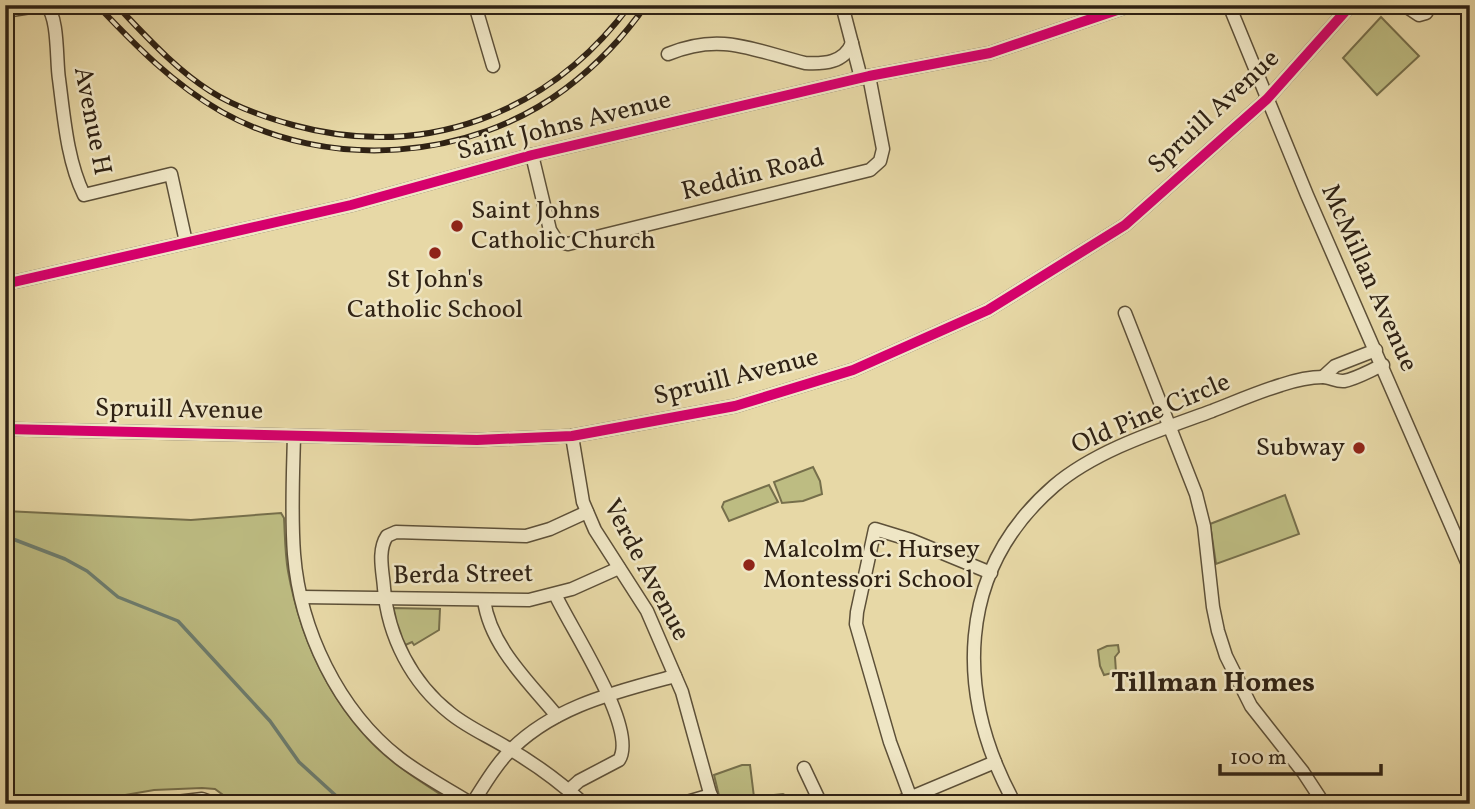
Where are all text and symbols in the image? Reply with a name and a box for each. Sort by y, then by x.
street label: Spruill Avenue [1140,41,1288,183]
street label: Avenue H [64,64,120,178]
street label: Saint Johns Avenue [453,82,675,170]
street label: Reddin Road [678,140,828,210]
street label: McMillan Avenue [1312,179,1426,377]
place label: Saint Johns Catholic Church [471,193,656,259]
marker: Saint Johns Catholic Church [449,218,465,234]
marker: St John's Catholic School [427,245,443,261]
place label: St John's Catholic School [347,262,523,328]
street label: Spruill Avenue [650,339,822,415]
street label: Old Pine Circle [1066,364,1236,464]
street label: Spruill Avenue [94,391,264,429]
place label: Subway [1256,430,1345,466]
marker: Subway [1351,440,1367,456]
street label: Verde Avenue [594,493,698,647]
place label: Malcolm C. Hursey Montessori School [763,532,980,598]
street label: Berda Street [393,556,533,594]
marker: Malcolm C. Hursey Montessori School [741,557,757,573]
district label: Tillman Homes [1111,664,1315,703]
scale bar [1220,732,1380,776]
text: 100 m [1230,744,1287,773]

